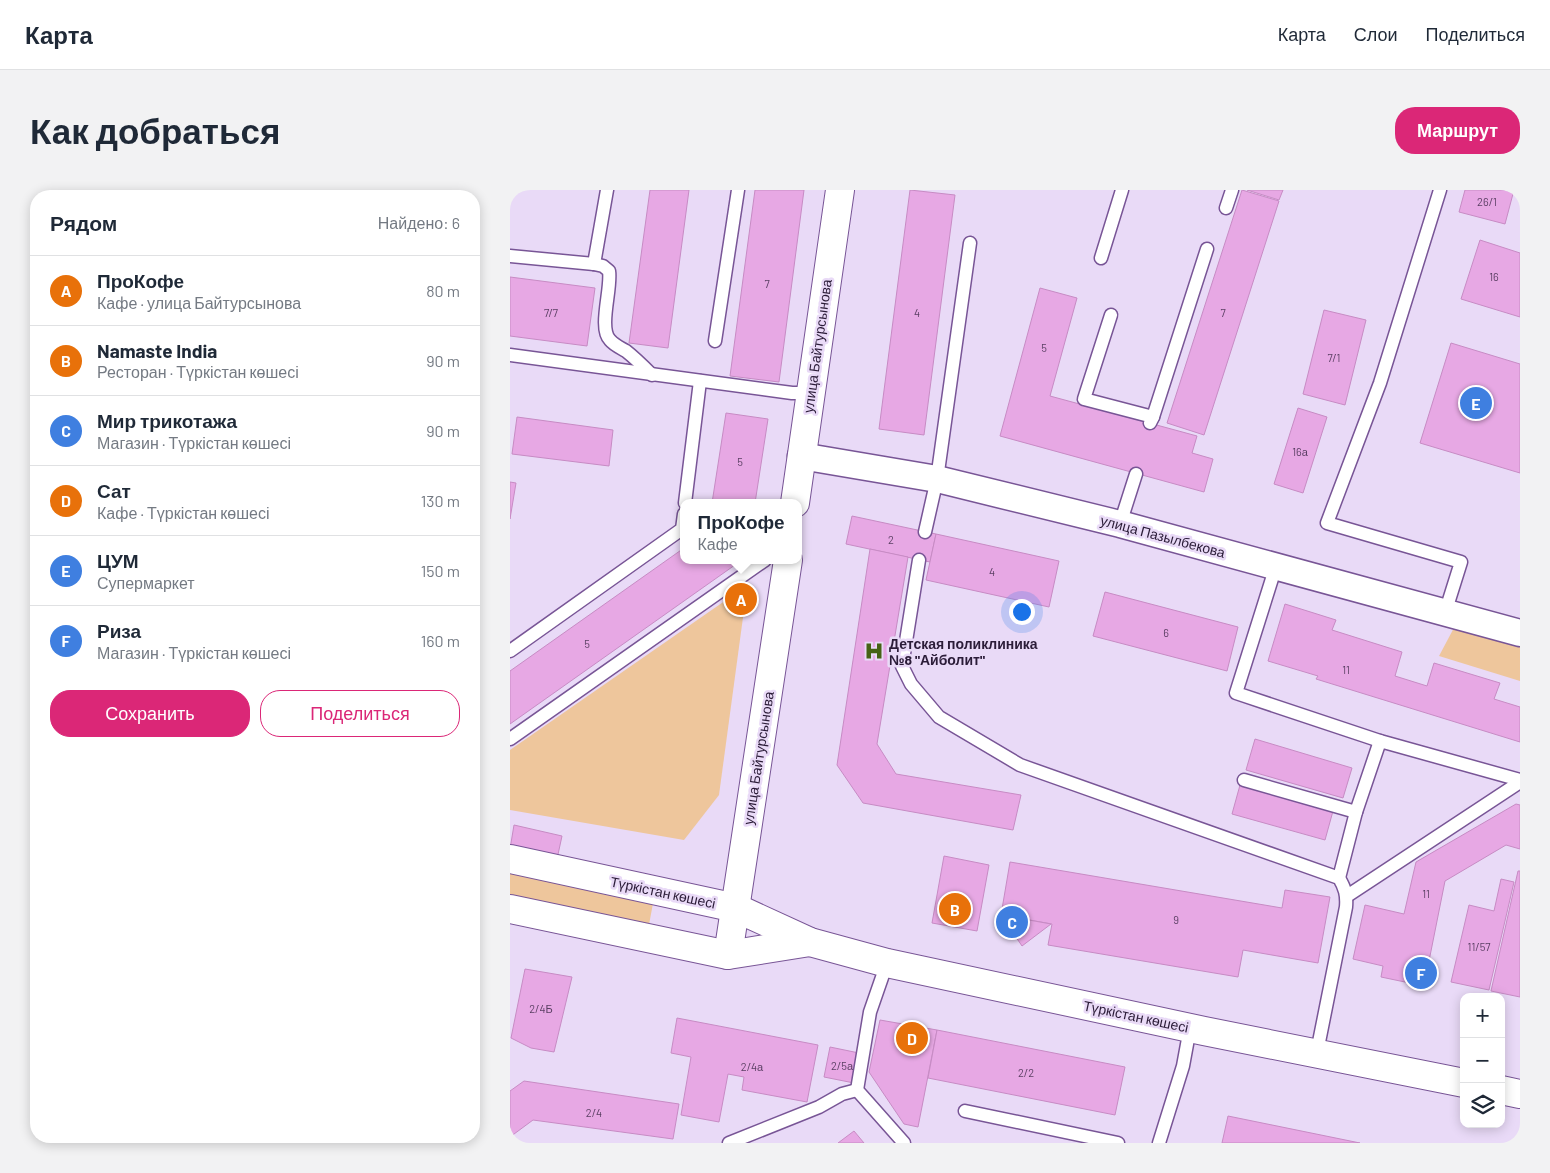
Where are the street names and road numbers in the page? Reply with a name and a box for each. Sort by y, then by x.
street label: улица Байтурсынова [799,278,835,414]
street label: улица Пазылбекова [1099,511,1227,561]
street label: улица Байтурсынова [739,690,777,826]
street label: Түркістан көшесі [609,873,717,911]
street label: Түркістан көшесі [1082,997,1190,1035]

